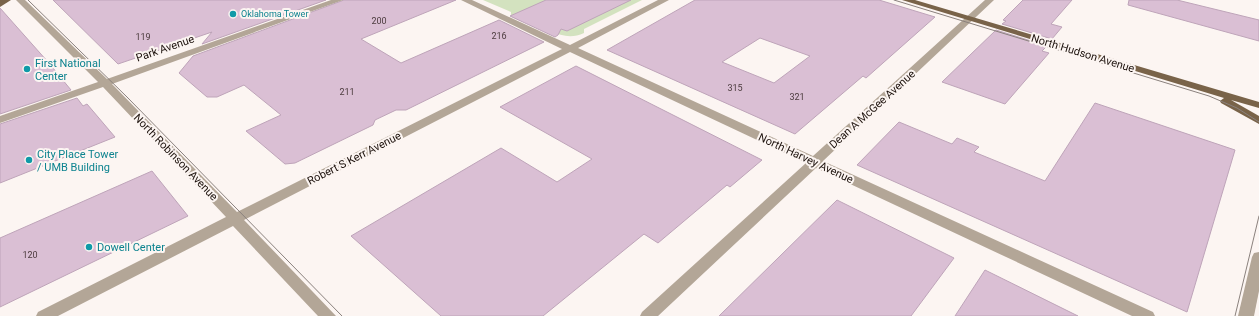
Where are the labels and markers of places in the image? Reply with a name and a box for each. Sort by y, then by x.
marker: Oklahoma Tower [228,9,238,19]
place label: Oklahoma Tower [241,9,308,19]
place label: First National Center [35,57,101,83]
marker: First National Center [22,64,32,74]
place label: City Place Tower / UMB Building [37,148,118,174]
marker: City Place Tower / UMB Building [24,155,34,165]
place label: Dowell Center [97,241,165,254]
marker: Dowell Center [84,242,94,252]

